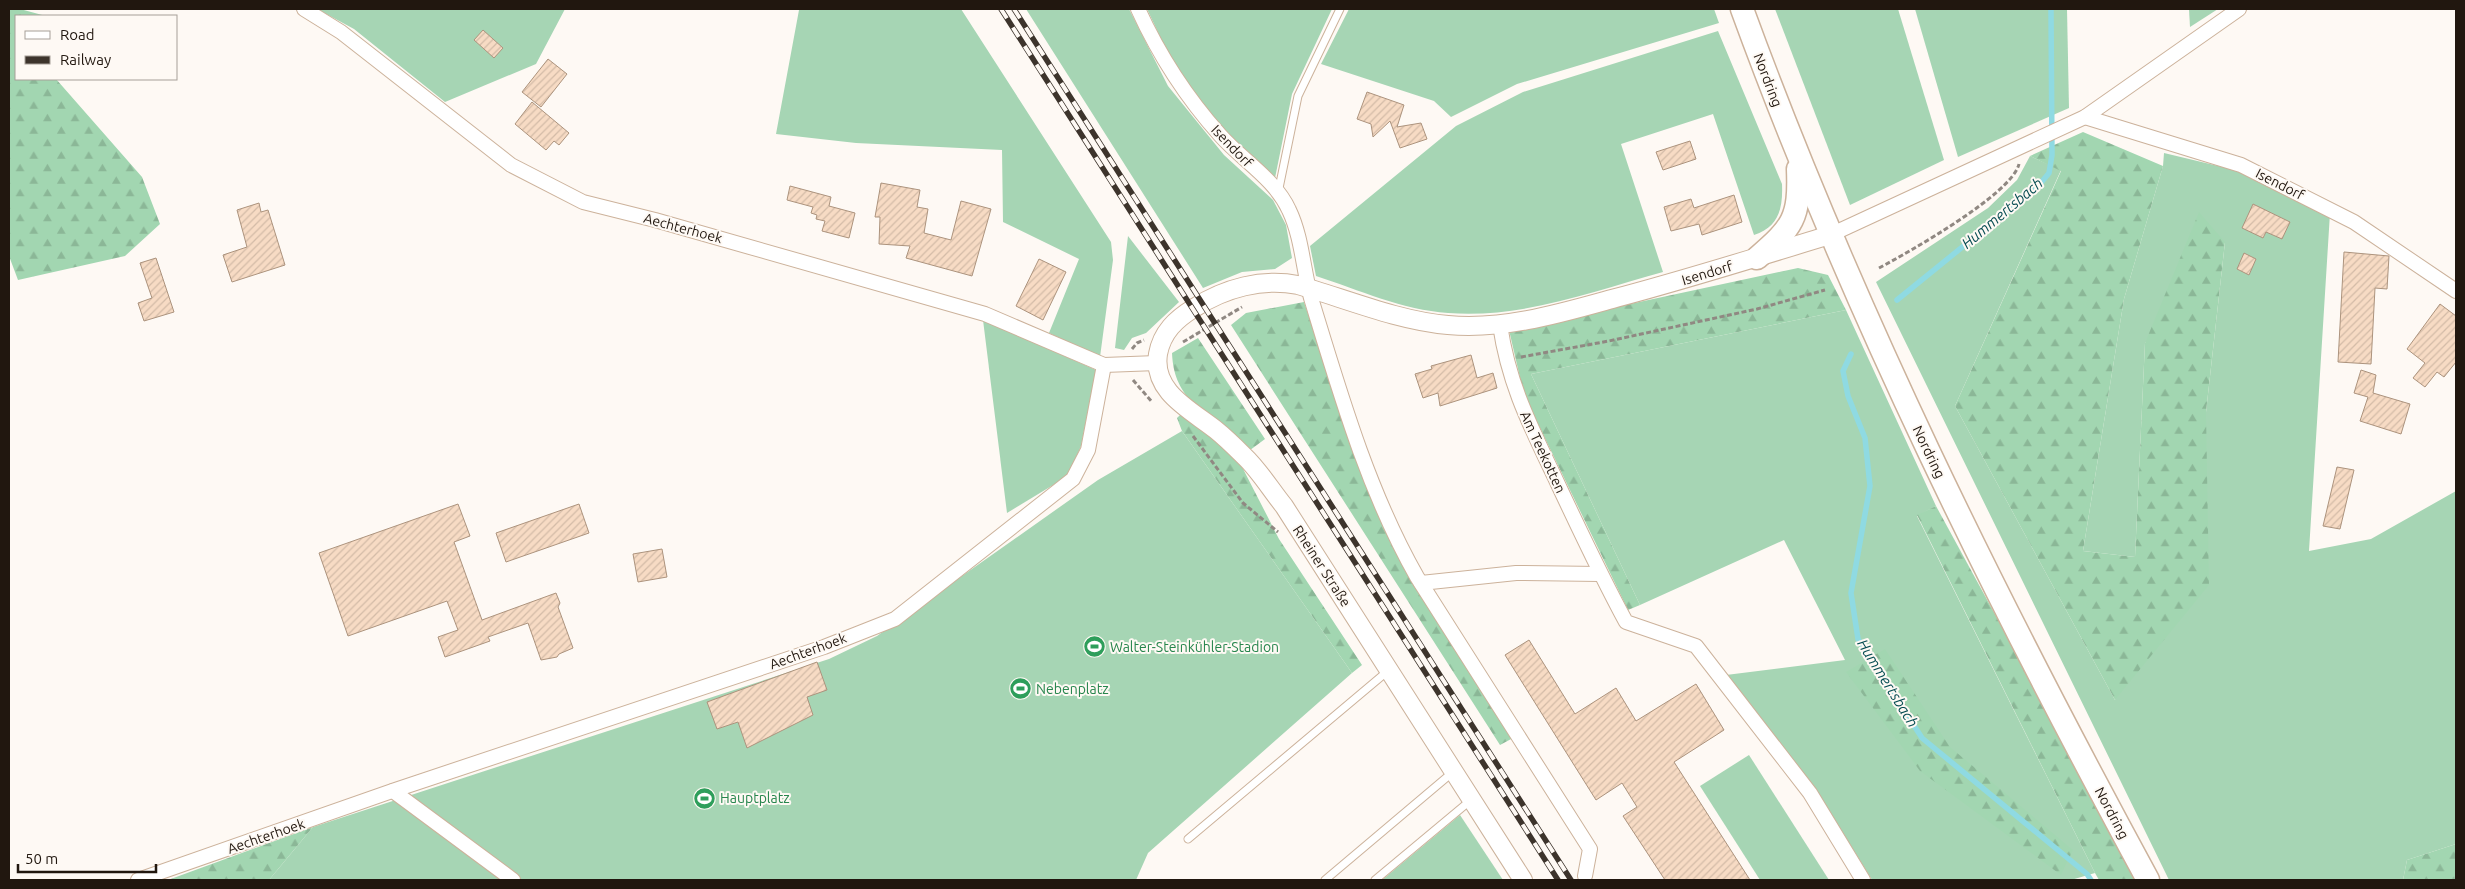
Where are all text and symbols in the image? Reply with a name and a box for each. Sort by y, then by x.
legend [15,15,178,80]
text: Road [60,26,95,43]
text: Railway [60,51,111,68]
street label: Nordring [1750,51,1786,109]
street label: Isendorf [1208,122,1256,171]
street label: Isendorf [2253,165,2308,203]
water label: Hummertsbach [1958,174,2046,252]
street label: Aechterhoek [642,210,724,246]
street label: Isendorf [1680,257,1735,288]
street label: Am Teekotten [1517,408,1569,496]
street label: Nordring [1909,423,1949,481]
street label: Rheiner Straße [1290,522,1354,610]
street label: Aechterhoek [767,630,849,672]
sports icon: Walter-Steinkühler-Stadion [1082,635,1106,659]
water label: Hummertsbach [1854,636,1922,730]
place label: Walter-Steinkühler-Stadion [1110,639,1279,655]
sports icon: Nebenplatz [1008,677,1032,701]
place label: Nebenplatz [1036,681,1109,697]
street label: Nordring [2092,784,2132,842]
sports icon: Hauptplatz [692,786,716,810]
place label: Hauptplatz [720,790,790,806]
street label: Aechterhoek [225,815,307,857]
scale bar [18,842,155,874]
text: 50 m [25,850,58,867]

